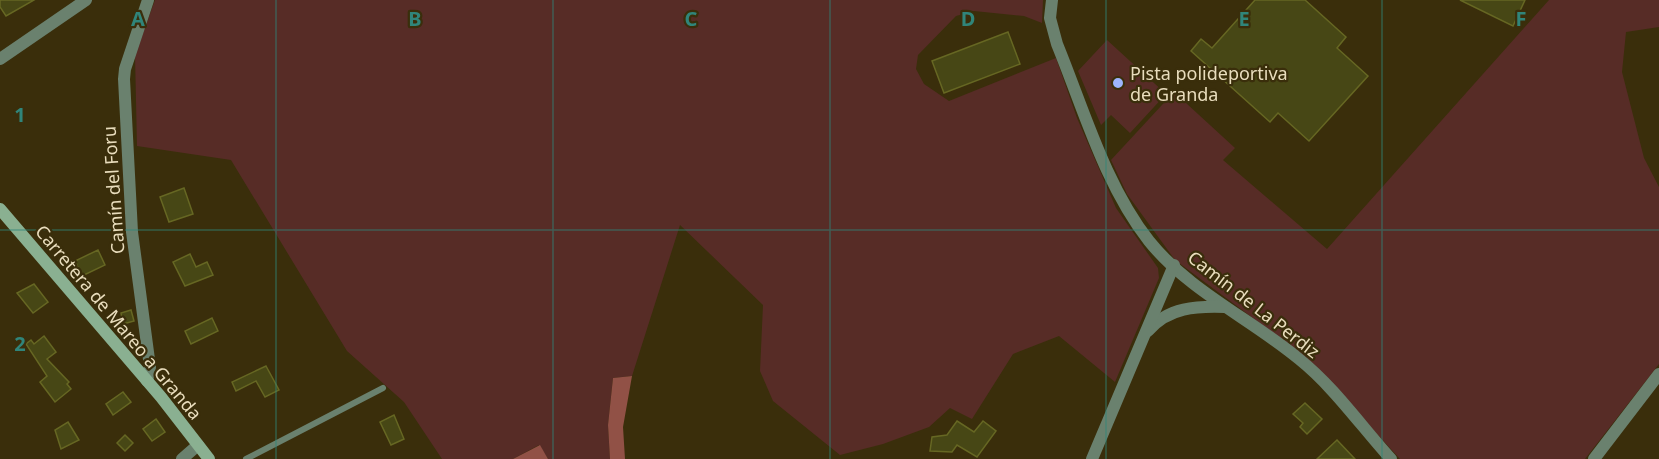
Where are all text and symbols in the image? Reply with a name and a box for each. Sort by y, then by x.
text: A [131,5,145,32]
text: B [408,5,422,32]
text: C [685,5,698,32]
text: D [961,5,975,32]
text: E [1238,5,1250,32]
text: F [1516,5,1526,32]
place label: Pista polideportiva de Granda [1130,61,1288,106]
marker: Pista polideportiva de Granda [1111,76,1125,90]
text: 1 [14,101,26,128]
street label: Camín del Foru [97,125,129,255]
street label: Carretera de Mareo a Granda [30,220,208,424]
street label: Camín de La Perdiz [1183,245,1325,363]
text: 2 [14,330,26,357]

